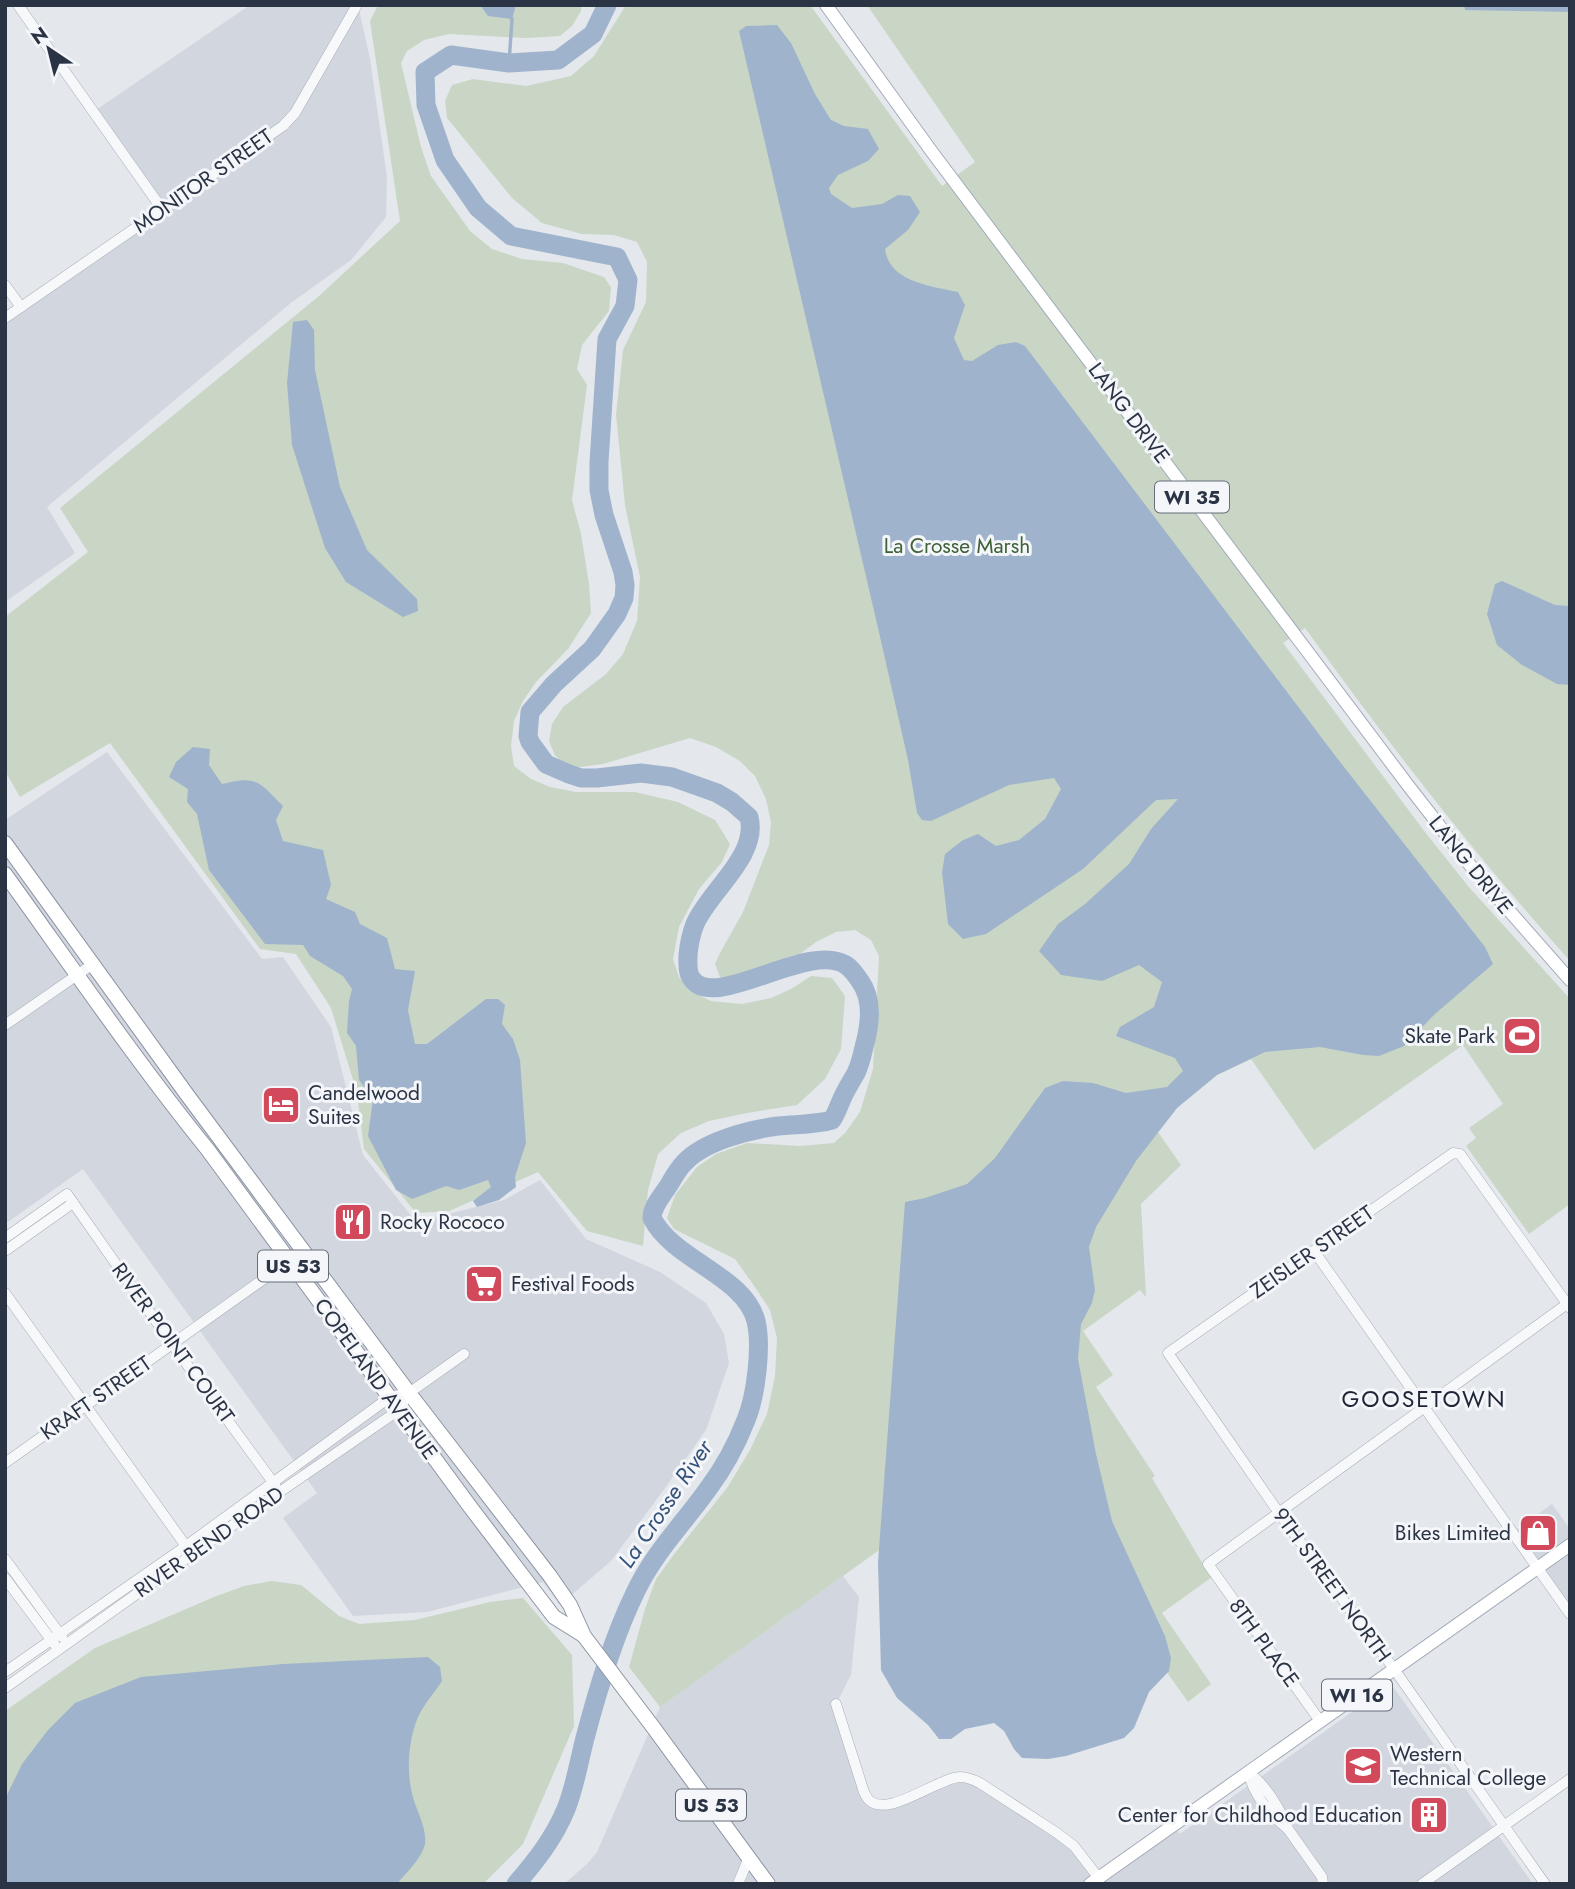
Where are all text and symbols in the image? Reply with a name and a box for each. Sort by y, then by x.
north arrow [14,14,84,84]
text: N [26,20,53,51]
street label: MONITOR STREET [127,121,279,240]
street label: LANG DRIVE [1081,356,1177,470]
road number: WI 35 [1155,482,1229,512]
park label: La Crosse Marsh [884,531,1030,561]
street label: LANG DRIVE [1422,809,1520,921]
sports icon: Skate Park [1501,1015,1543,1057]
place label: Skate Park [1405,1021,1496,1051]
place label: Candelwood Suites [308,1078,420,1132]
hotel icon: Candelwood Suites [260,1084,302,1126]
street label: ZEISLER STREET [1244,1198,1380,1306]
restaurant icon: Rocky Rococo [332,1201,374,1243]
place label: Rocky Rococo [380,1207,505,1237]
road number: US 53 [258,1250,328,1282]
street label: RIVER POINT COURT [105,1257,242,1430]
supermarket icon: Festival Foods [463,1263,505,1305]
place label: Festival Foods [511,1269,634,1299]
street label: COPELAND AVENUE [307,1292,445,1466]
street label: KRAFT STREET [34,1348,158,1447]
district label: GOOSETOWN [1341,1382,1507,1416]
water label: La Crosse River [610,1432,721,1575]
street label: RIVER BEND ROAD [128,1479,290,1605]
street label: 9TH STREET NORTH [1266,1502,1398,1668]
shop icon: Bikes Limited [1517,1512,1559,1554]
place label: Bikes Limited [1395,1518,1511,1548]
street label: 8TH PLACE [1222,1593,1306,1693]
road number: WI 16 [1322,1680,1392,1710]
place label: Western Technical College [1390,1739,1547,1793]
school or university icon: Western Technical College [1342,1745,1384,1787]
road number: US 53 [676,1789,746,1820]
building icon: Center for Childhood Education [1408,1794,1450,1836]
place label: Center for Childhood Education [1118,1800,1402,1830]

